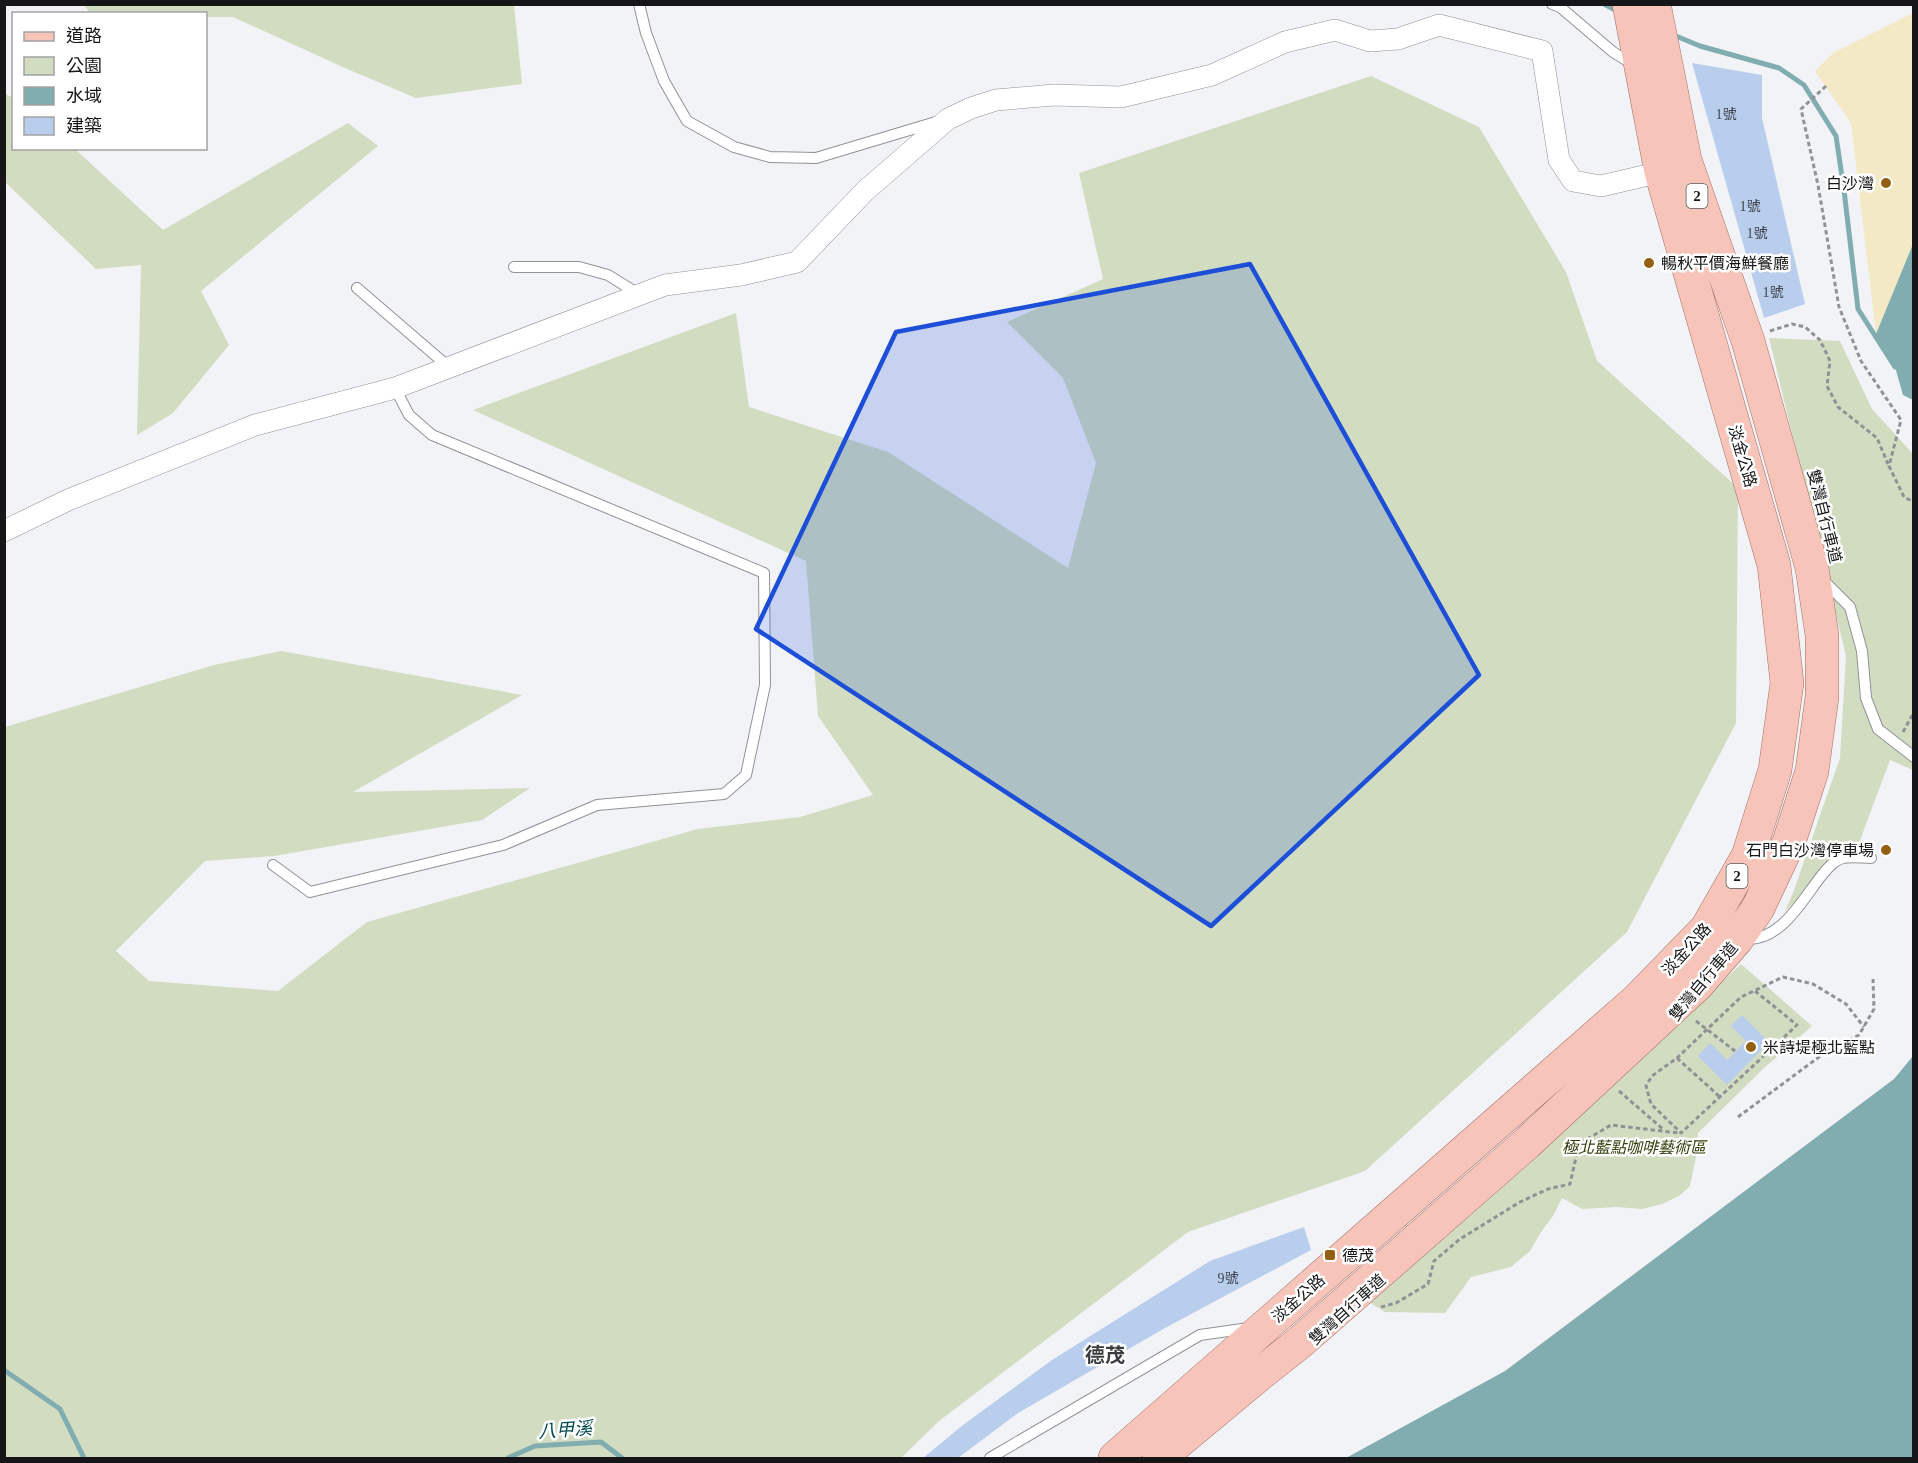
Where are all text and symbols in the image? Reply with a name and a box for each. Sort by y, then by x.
legend [12,12,207,150]
text: 道路 [66,26,102,46]
text: 公園 [66,56,102,76]
text: 水域 [66,86,102,106]
house number: 1號 [1716,107,1737,122]
text: 建築 [66,116,102,136]
place label: 白沙灣 [1826,175,1874,192]
marker: 白沙灣 [1879,176,1893,190]
road number: 2 [1686,184,1708,208]
house number: 1號 [1740,199,1761,214]
house number: 1號 [1747,226,1768,241]
place label: 暢秋平價海鮮餐廳 [1661,255,1789,272]
marker: 暢秋平價海鮮餐廳 [1642,256,1656,270]
house number: 1號 [1763,285,1784,300]
street label: 淡金公路 [1726,423,1760,489]
street label: 雙灣自行車道 [1805,467,1844,565]
place label: 石門白沙灣停車場 [1746,842,1874,859]
marker: 石門白沙灣停車場 [1879,843,1893,857]
road number: 2 [1726,864,1748,888]
street label: 淡金公路 [1659,920,1714,979]
street label: 雙灣自行車道 [1666,939,1741,1024]
place label: 米詩堤極北藍點 [1763,1039,1875,1056]
marker: 米詩堤極北藍點 [1744,1040,1758,1054]
park label: 極北藍點咖啡藝術區 [1562,1139,1708,1156]
place label: 德茂 [1342,1247,1374,1264]
marker: 德茂 [1323,1248,1337,1262]
house number: 9號 [1218,1271,1239,1286]
street label: 淡金公路 [1269,1271,1328,1326]
street label: 雙灣自行車道 [1306,1271,1389,1348]
district label: 德茂 [1085,1344,1125,1366]
water label: 八甲溪 [537,1418,596,1442]

